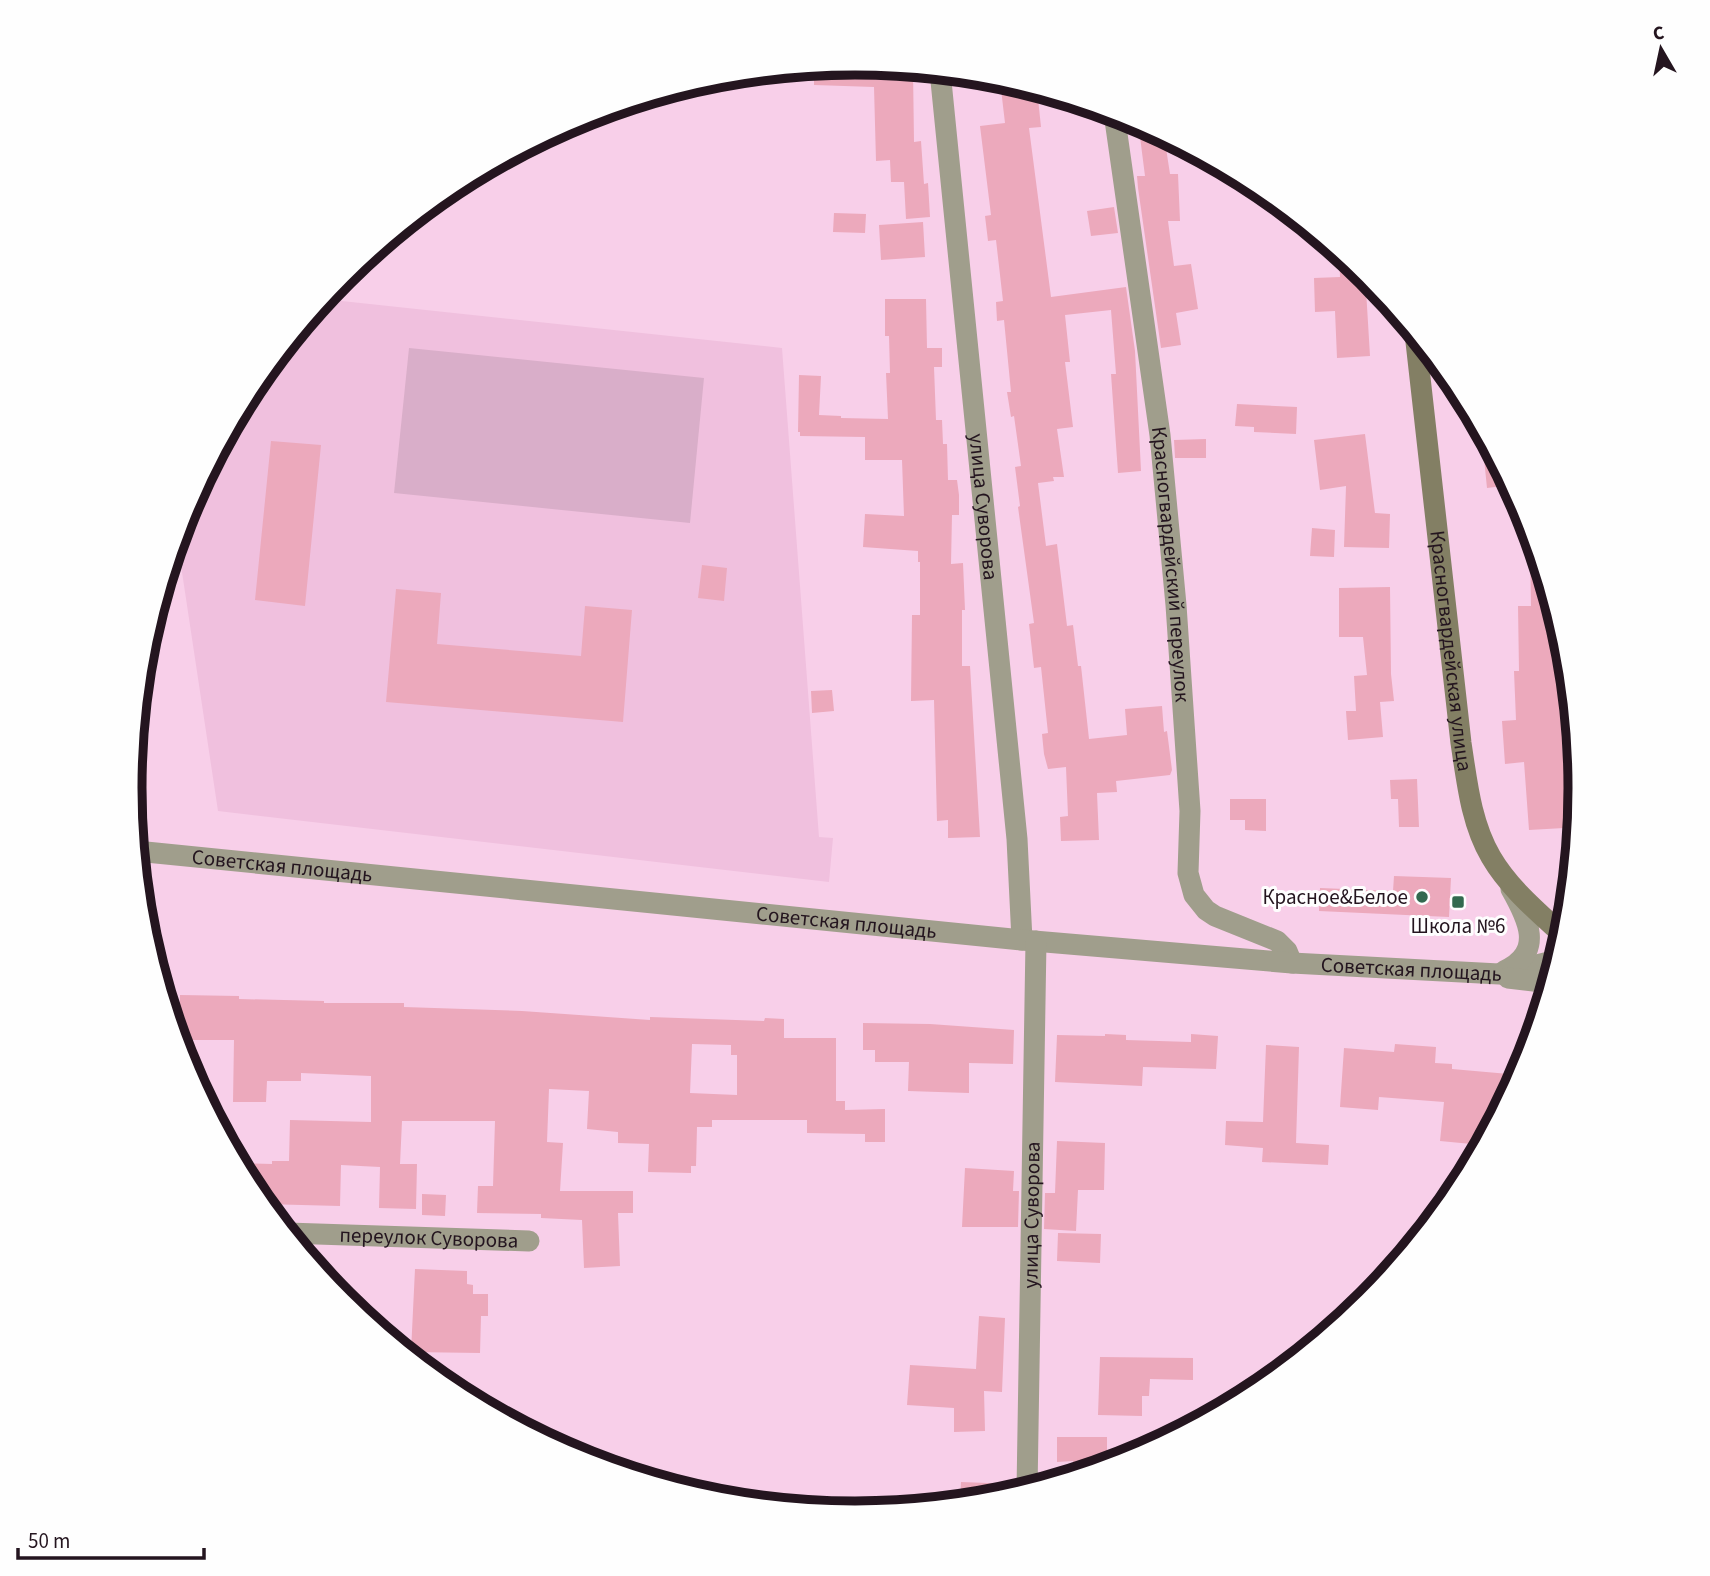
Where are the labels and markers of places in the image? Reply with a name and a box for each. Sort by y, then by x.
place label: Красное&Белое [1262,882,1408,912]
marker: Красное&Белое [1414,889,1430,905]
marker: Школа №6 [1450,894,1466,910]
place label: Школа №6 [1411,911,1505,941]

